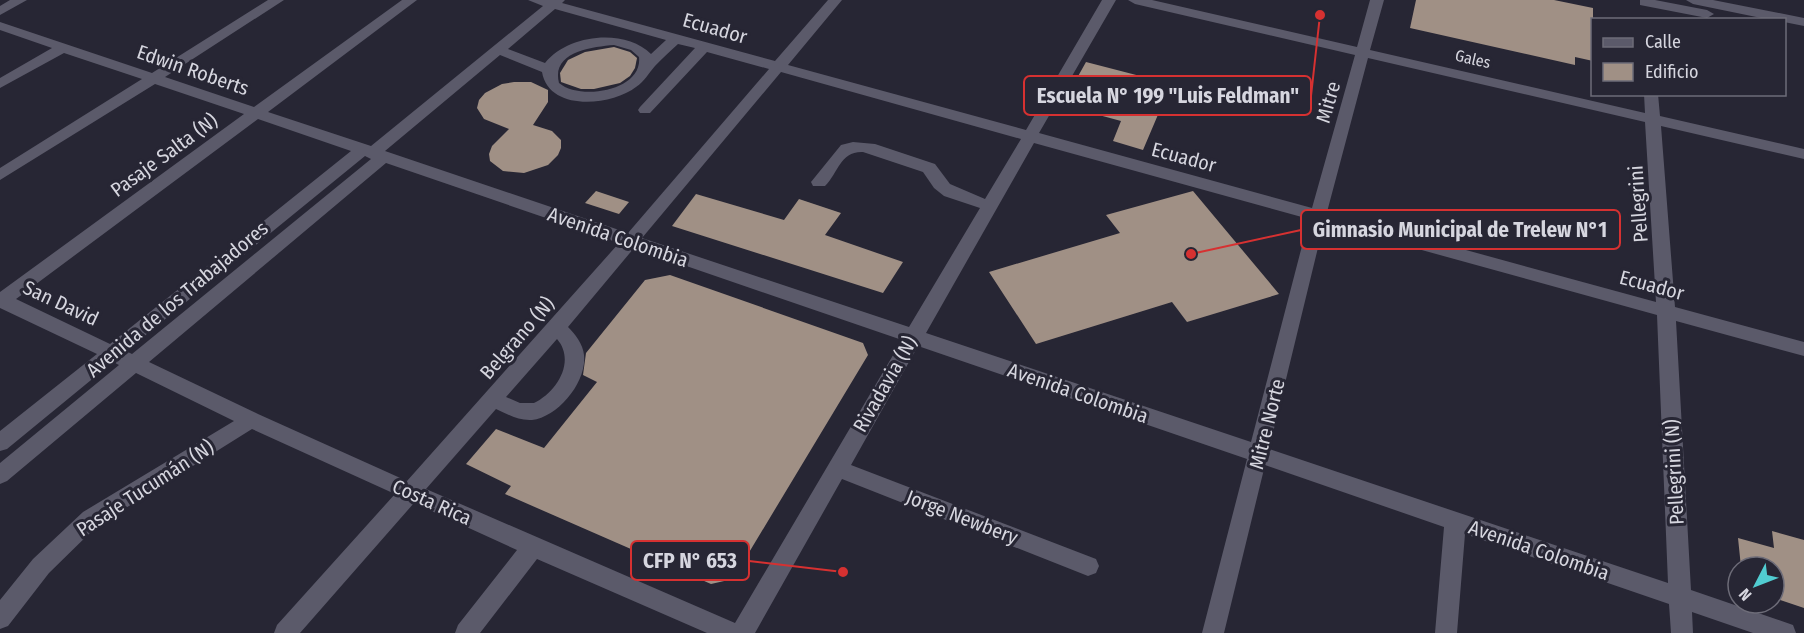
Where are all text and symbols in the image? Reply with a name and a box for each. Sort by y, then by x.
street label: Ecuador [680,7,750,49]
legend [1591,18,1786,96]
text: Calle [1645,31,1681,53]
street label: Edwin Roberts [134,40,252,100]
street label: Gales [1453,46,1493,72]
text: Edificio [1645,61,1698,83]
callout: Escuela N° 199 "Luis Feldman" [1024,76,1311,115]
street label: Mitre [1311,78,1345,126]
text: Escuela N° 199 "Luis Feldman" [1037,83,1299,109]
street label: Pasaje Salta (N) [106,108,222,202]
street label: Ecuador [1149,137,1219,177]
street label: Pellegrini [1623,165,1653,243]
street label: Avenida Colombia [545,202,691,272]
callout: Gimnasio Municipal de Trelew N°1 [1301,210,1620,249]
street label: Avenida de los Trabajadores [81,216,273,382]
text: Gimnasio Municipal de Trelew N°1 [1313,217,1607,243]
street label: Ecuador [1617,265,1687,305]
street label: San David [19,275,103,331]
street label: Belgrano (N) [475,292,559,384]
street label: Rivadavia (N) [848,332,922,436]
street label: Avenida Colombia [1005,358,1151,428]
street label: Mitre Norte [1244,376,1290,472]
street label: Pellegrini (N) [1659,418,1689,525]
street label: Pasaje Tucumán (N) [72,435,218,541]
street label: Costa Rica [389,474,475,530]
street label: Jorge Newbery [903,485,1021,549]
street label: Avenida Colombia [1466,515,1612,585]
callout: CFP N° 653 [631,541,749,580]
text: CFP N° 653 [643,548,737,574]
north arrow [1726,555,1786,615]
text: N [1735,585,1755,605]

